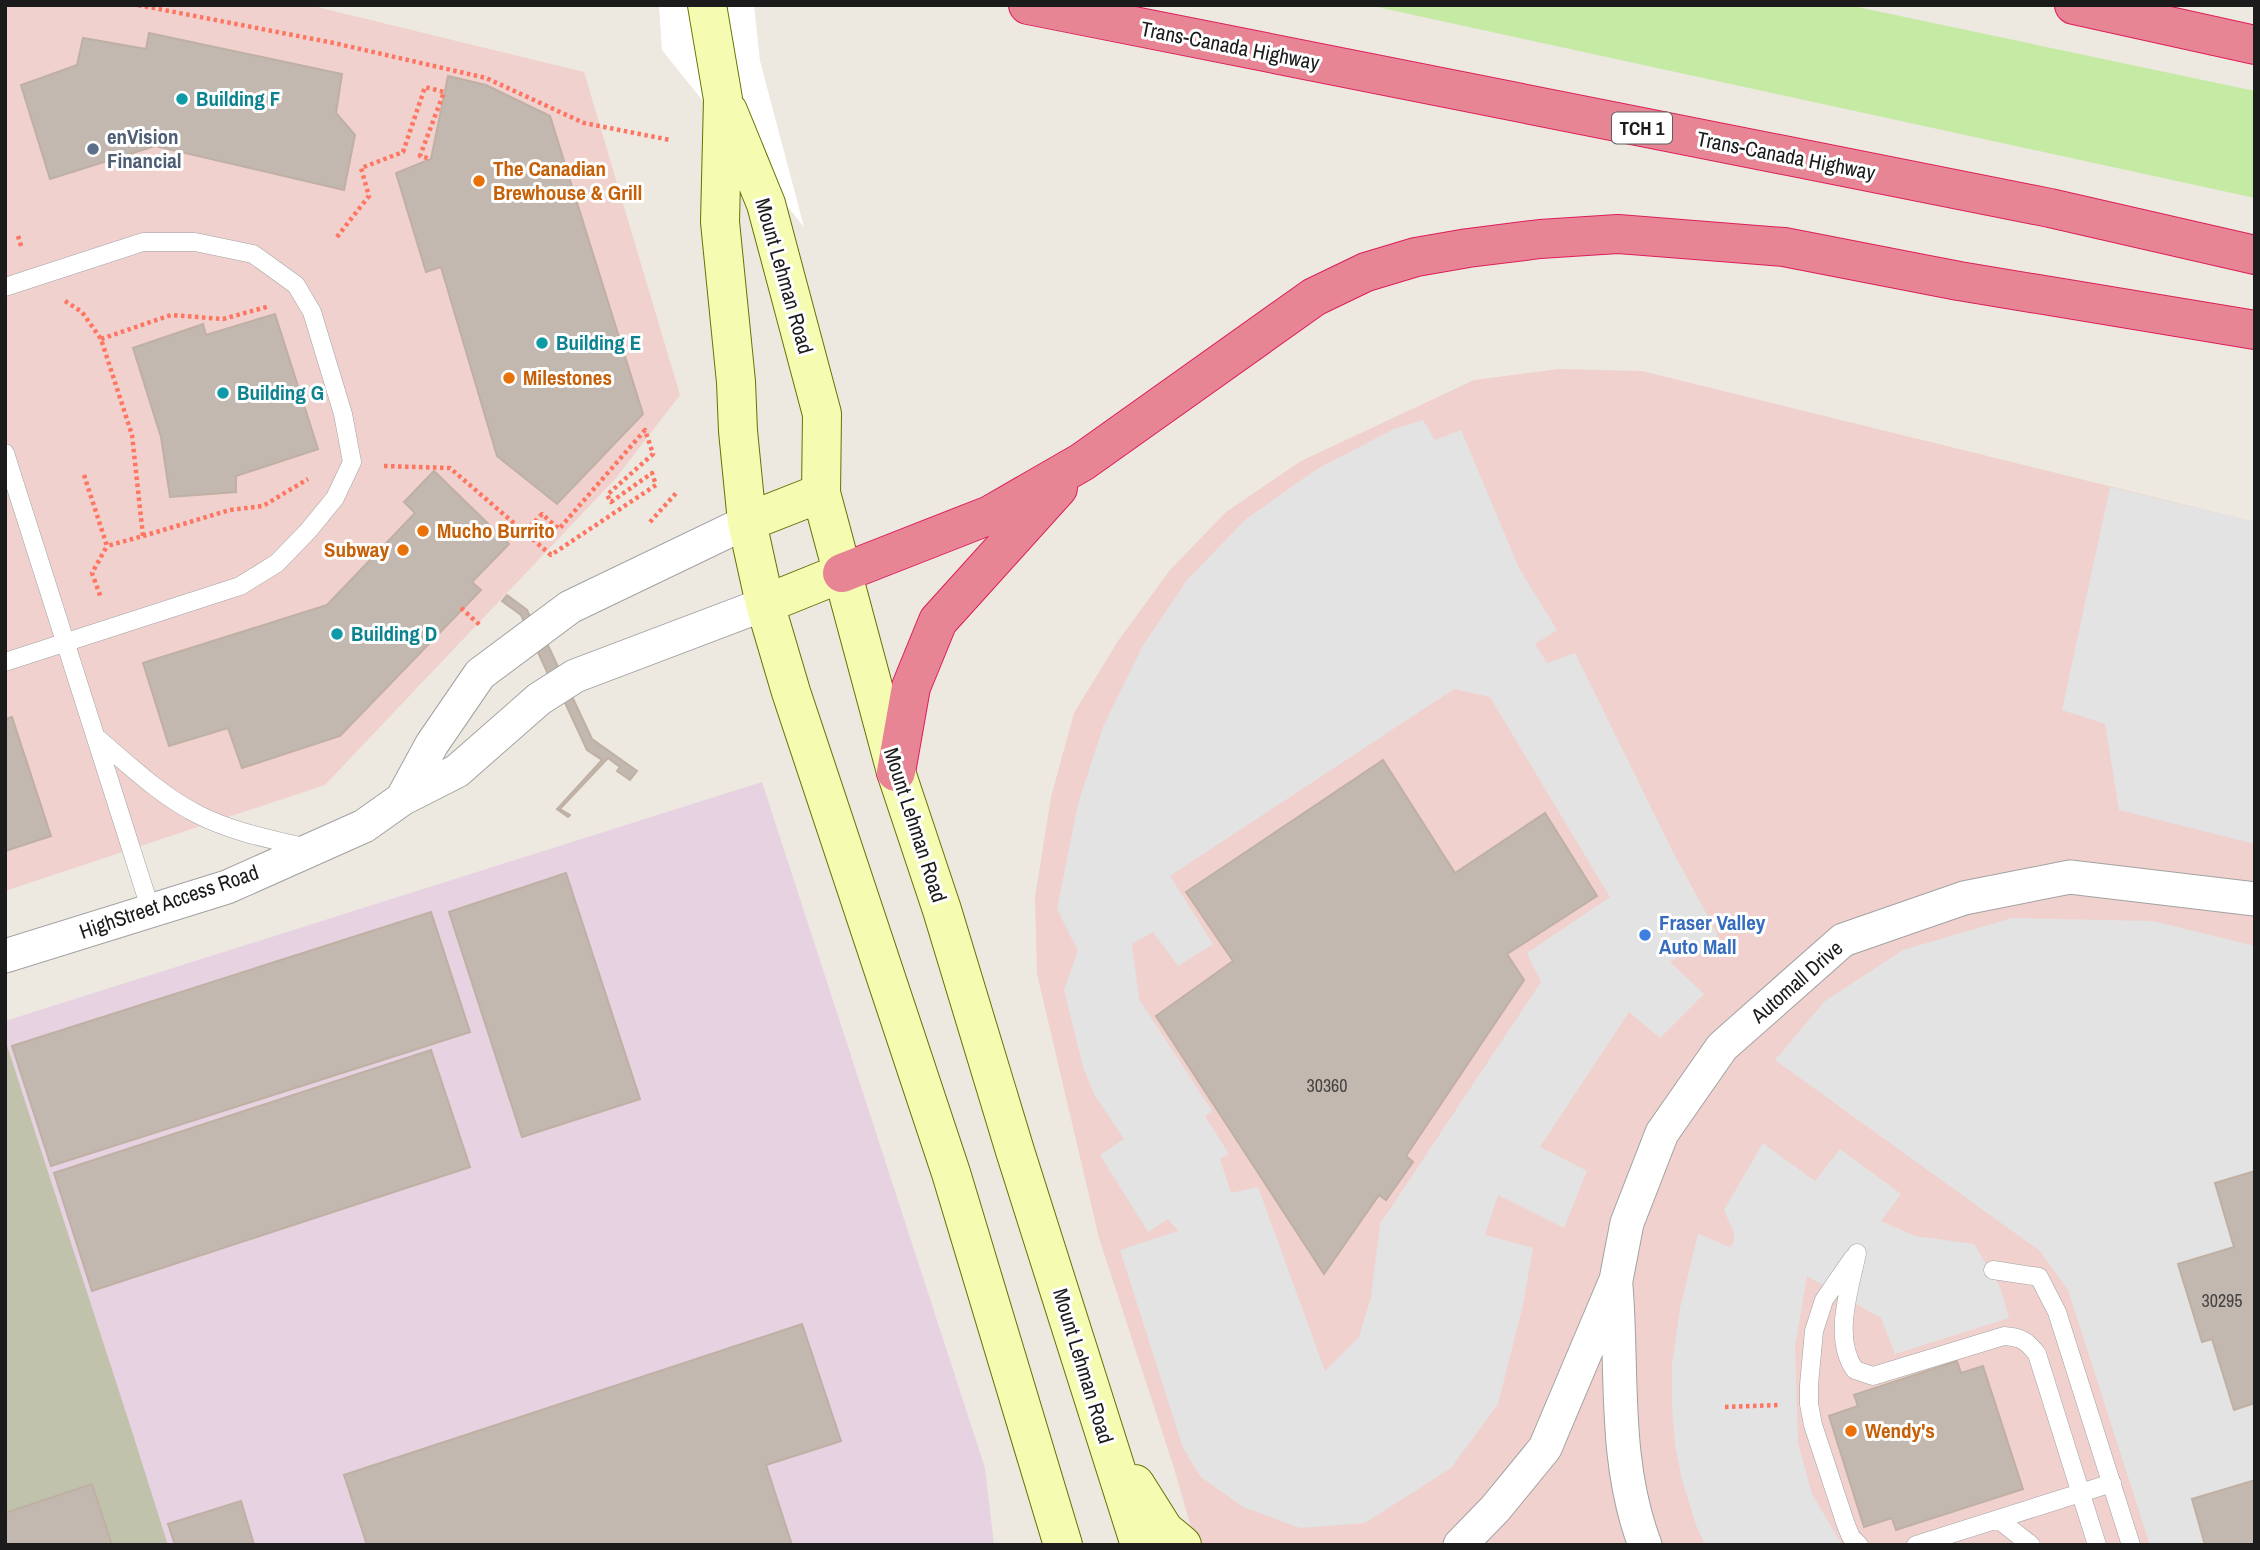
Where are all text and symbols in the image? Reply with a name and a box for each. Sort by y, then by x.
street label: Trans-Canada Highway [1138,14,1322,77]
place label: Building F [196,84,280,113]
marker: Building F [174,91,190,107]
road number: TCH 1 [1612,112,1672,144]
place label: enVision Financial [107,122,182,175]
street label: Trans-Canada Highway [1694,124,1878,187]
marker: enVision Financial [85,141,101,157]
place label: The Canadian Brewhouse & Grill [493,154,642,207]
marker: The Canadian Brewhouse & Grill [471,173,487,189]
street label: Mount Lehman Road [748,195,821,357]
place label: Building E [556,328,641,357]
marker: Building E [534,335,550,351]
place label: Milestones [523,363,612,392]
marker: Milestones [501,370,517,386]
place label: Building G [237,378,324,407]
marker: Building G [215,385,231,401]
place label: Mucho Burrito [437,516,555,545]
marker: Mucho Burrito [415,523,431,539]
place label: Subway [324,535,389,564]
marker: Subway [395,542,411,558]
place label: Building D [351,619,437,648]
marker: Building D [329,626,345,642]
street label: Mount Lehman Road [877,744,954,906]
street label: HighStreet Access Road [75,857,262,946]
place label: Fraser Valley Auto Mall [1659,908,1766,961]
marker: Fraser Valley Auto Mall [1637,927,1653,943]
street label: Automall Drive [1744,934,1849,1030]
house number: 30360 [1306,1073,1348,1098]
street label: Mount Lehman Road [1046,1285,1121,1447]
house number: 30295 [2201,1288,2243,1313]
place label: Wendy's [1865,1416,1935,1445]
marker: Wendy's [1843,1423,1859,1439]

